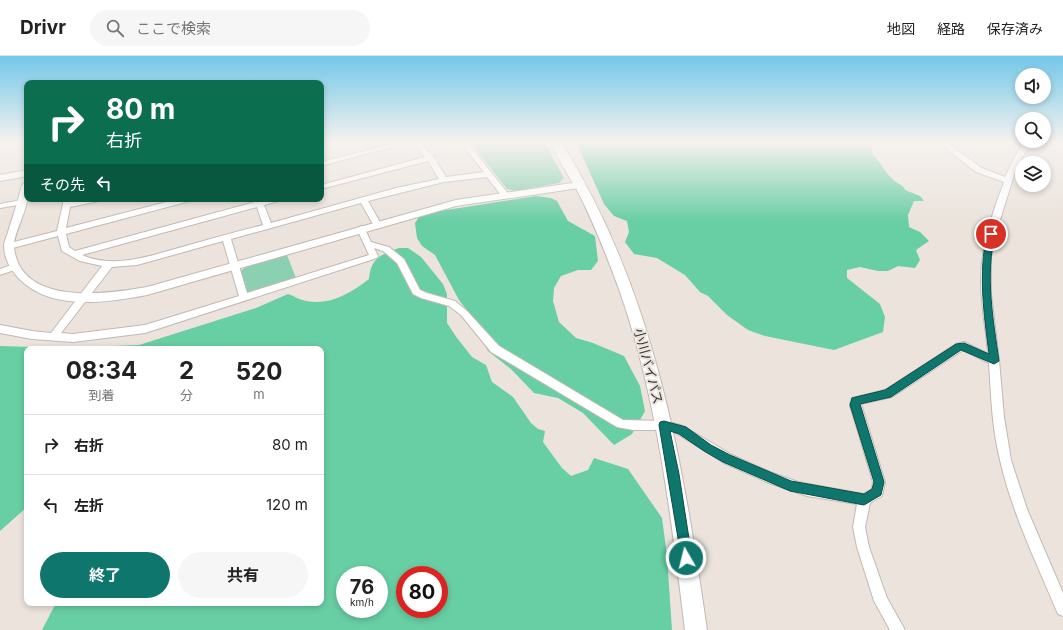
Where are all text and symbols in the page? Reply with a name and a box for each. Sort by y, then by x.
search box [90,10,370,46]
text: Drivr [20,16,66,39]
icon: search [104,17,126,39]
text: ここで検索 [136,19,211,38]
text: 地図 [887,20,915,37]
text: 経路 [937,20,965,37]
text: 保存済み [987,20,1043,37]
map controls [1015,68,1051,192]
button: sound [1015,68,1051,104]
text: 80 m [106,92,175,126]
icon: right [40,96,92,148]
button: search [1015,112,1051,148]
text: 右折 [106,130,142,151]
button: layers [1015,156,1051,192]
icon: left [93,172,115,194]
text: その先 [40,175,85,194]
pin [974,217,1008,251]
icon: arrive [980,223,1002,245]
street label: 小川バイパス [631,326,667,406]
text: 08:34 [66,356,137,385]
text: 2 [179,356,194,385]
text: 520 [236,357,282,386]
text: m [253,386,265,402]
text: 到着 [88,387,114,403]
text: 分 [180,387,193,403]
icon: right [40,434,62,456]
text: 80 m [272,435,308,454]
text: 右折 [74,436,104,455]
icon: left [40,494,62,516]
text: 120 m [266,495,308,514]
text: 左折 [74,496,104,515]
position arrow [665,537,707,579]
button: 終了 [40,552,170,598]
button: 共有 [178,552,308,598]
speed limit sign: 80 [396,566,448,618]
text: 76 [350,575,374,599]
text: km/h [350,596,374,608]

